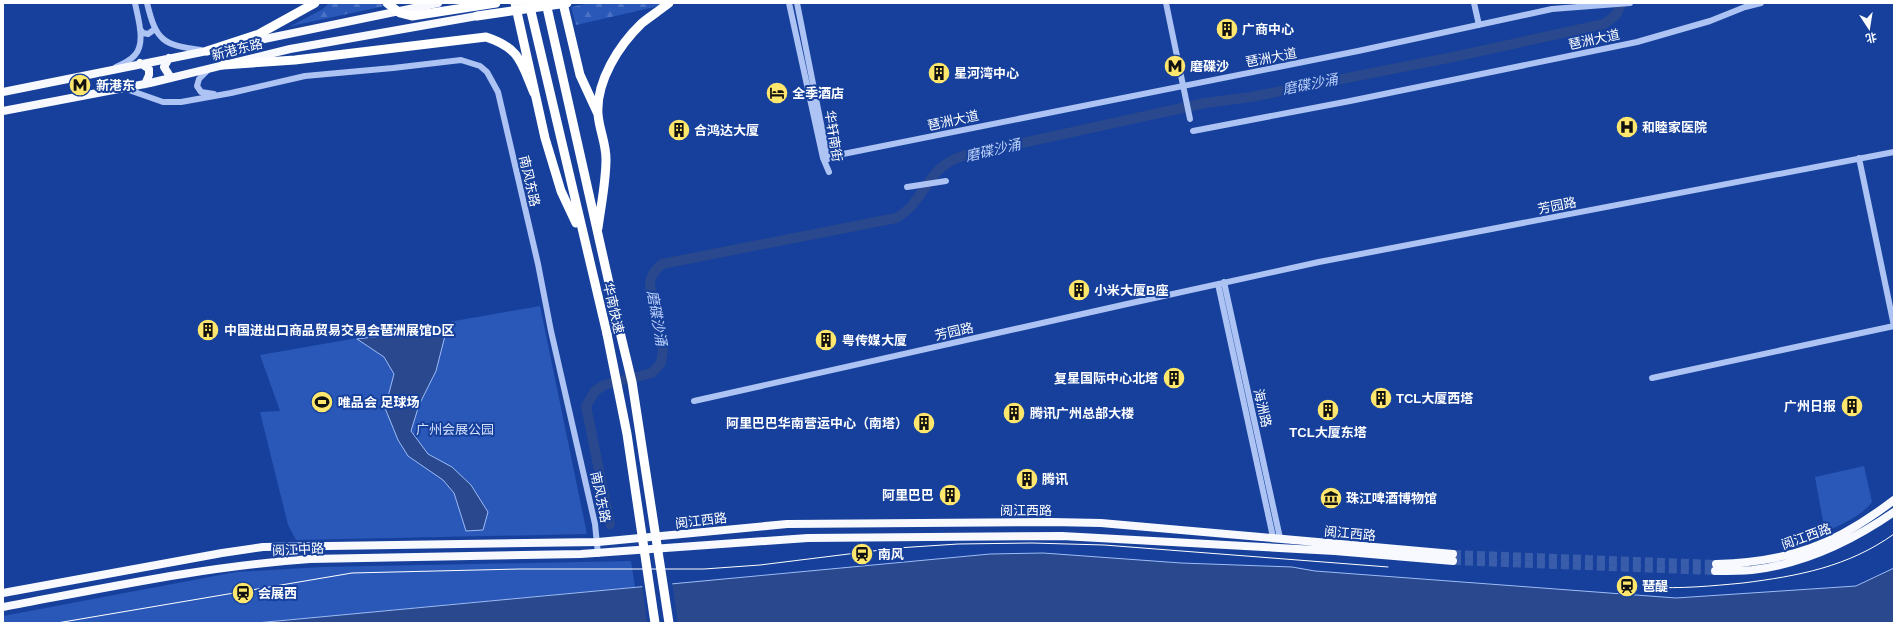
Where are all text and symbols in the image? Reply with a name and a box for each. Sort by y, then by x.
north arrow [1849,8,1889,48]
building icon: 广商中心 [1214,16,1240,42]
place label: 广商中心 [1242,22,1294,37]
street label: 琶洲大道 [1567,27,1621,52]
text: 北 [1864,31,1878,45]
street label: 新港东路 [210,36,264,63]
street label: 琶洲大道 [1244,45,1298,70]
metro station icon: 磨碟沙 [1162,53,1188,79]
place label: 磨碟沙 [1190,59,1229,74]
building icon: 星河湾中心 [926,60,952,86]
place label: 星河湾中心 [954,66,1019,81]
water label: 磨碟沙涌 [1281,70,1341,97]
metro station icon: 新港东 [67,72,93,98]
place label: 新港东 [96,78,135,93]
hotel icon: 全季酒店 [764,80,790,106]
place label: 全季酒店 [792,86,844,101]
street label: 琶洲大道 [926,108,980,133]
street label: 华轩南街 [822,109,845,163]
hospital icon: 和睦家医院 [1614,114,1640,140]
building icon: 合鸿达大厦 [666,117,692,143]
place label: 和睦家医院 [1642,120,1707,135]
place label: 合鸿达大厦 [694,123,759,138]
water label: 磨碟沙涌 [964,135,1024,164]
street label: 南风东路 [516,154,543,208]
street label: 芳园路 [1537,194,1578,217]
building icon: 小米大厦B座 [1066,277,1092,303]
street label: 华南快速 [600,281,627,335]
place label: 小米大厦B座 [1094,283,1168,298]
water label: 磨碟沙涌 [644,289,670,349]
building icon: 中国进出口商品贸易交易会琶洲展馆D区 [195,317,221,343]
street label: 芳园路 [933,320,975,343]
place label: 中国进出口商品贸易交易会琶洲展馆D区 [224,323,454,338]
building icon: 粤传媒大厦 [813,327,839,353]
place label: 粤传媒大厦 [842,333,907,348]
building icon: 复星国际中心北塔 [1161,365,1187,391]
place label: 复星国际中心北塔 [1054,371,1158,386]
building icon: TCL大厦西塔 [1368,385,1394,411]
street label: 海洲路 [1251,387,1274,429]
sports icon: 唯品会 足球场 [309,389,335,415]
place label: TCL大厦西塔 [1396,391,1473,406]
building icon: 广州日报 [1839,393,1865,419]
place label: 唯品会 足球场 [338,395,420,410]
building icon: TCL大厦东塔 [1315,397,1341,423]
place label: 广州日报 [1784,399,1836,414]
building icon: 腾讯广州总部大楼 [1001,400,1027,426]
place label: 腾讯广州总部大楼 [1030,406,1134,421]
building icon: 阿里巴巴华南营运中心（南塔） [911,410,937,436]
place label: 阿里巴巴华南营运中心（南塔） [726,416,908,431]
park label: 广州会展公园 [416,422,494,437]
place label: TCL大厦东塔 [1289,425,1367,440]
building icon: 腾讯 [1014,466,1040,492]
street label: 南风东路 [588,470,613,524]
place label: 腾讯 [1042,472,1068,487]
building icon: 阿里巴巴 [937,482,963,508]
museum icon: 珠江啤酒博物馆 [1318,485,1344,511]
place label: 阿里巴巴 [882,488,934,503]
place label: 珠江啤酒博物馆 [1346,491,1437,506]
street label: 阅江西路 [1000,503,1052,518]
street label: 阅江西路 [674,510,728,531]
street label: 阅江西路 [1779,521,1833,552]
street label: 阅江西路 [1323,524,1377,543]
street label: 阅江中路 [272,541,324,558]
station icon: 南风 [849,541,875,567]
place label: 南风 [878,547,904,562]
station icon: 琶醍 [1614,573,1640,599]
place label: 琶醍 [1642,579,1668,594]
station icon: 会展西 [230,580,256,606]
place label: 会展西 [258,586,297,601]

